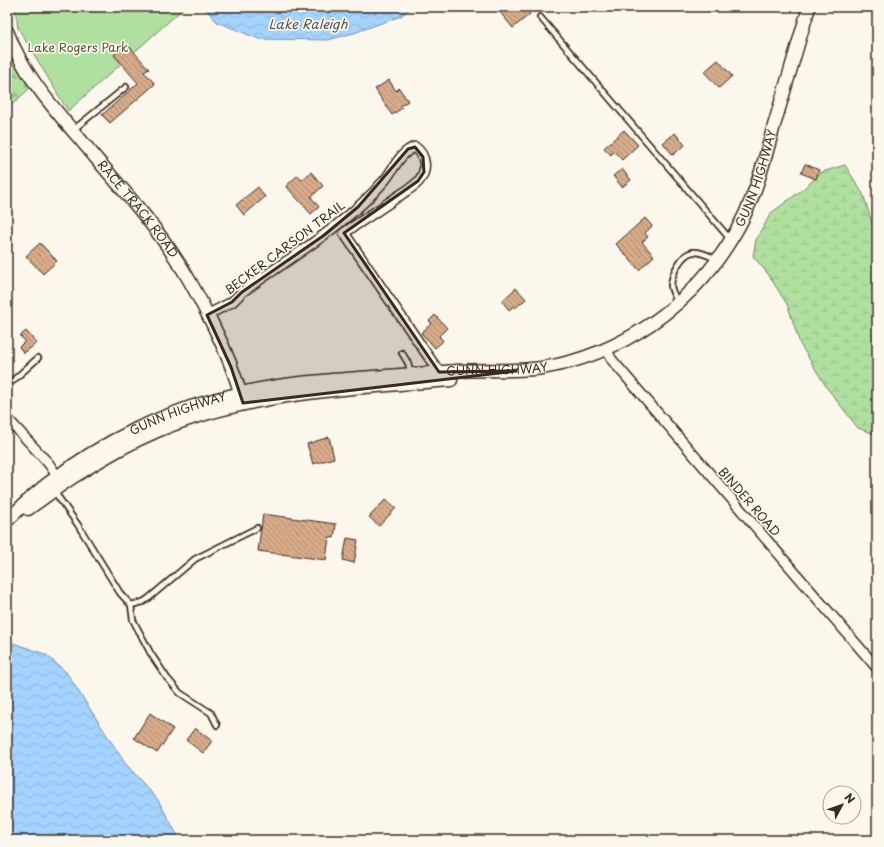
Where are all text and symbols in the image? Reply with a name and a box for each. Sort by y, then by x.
water label: Lake Raleigh [269,14,348,33]
park label: Lake Rogers Park [28,38,128,56]
street label: GUNN HIGHWAY [730,127,780,230]
street label: RACE TRACK ROAD [94,156,183,261]
street label: BECKER CARSON TRAIL [220,196,348,298]
street label: GUNN HIGHWAY [446,357,550,380]
street label: GUNN HIGHWAY [126,387,228,439]
street label: BINDER ROAD [715,463,785,540]
north arrow [822,785,862,825]
text: N [841,789,859,807]

